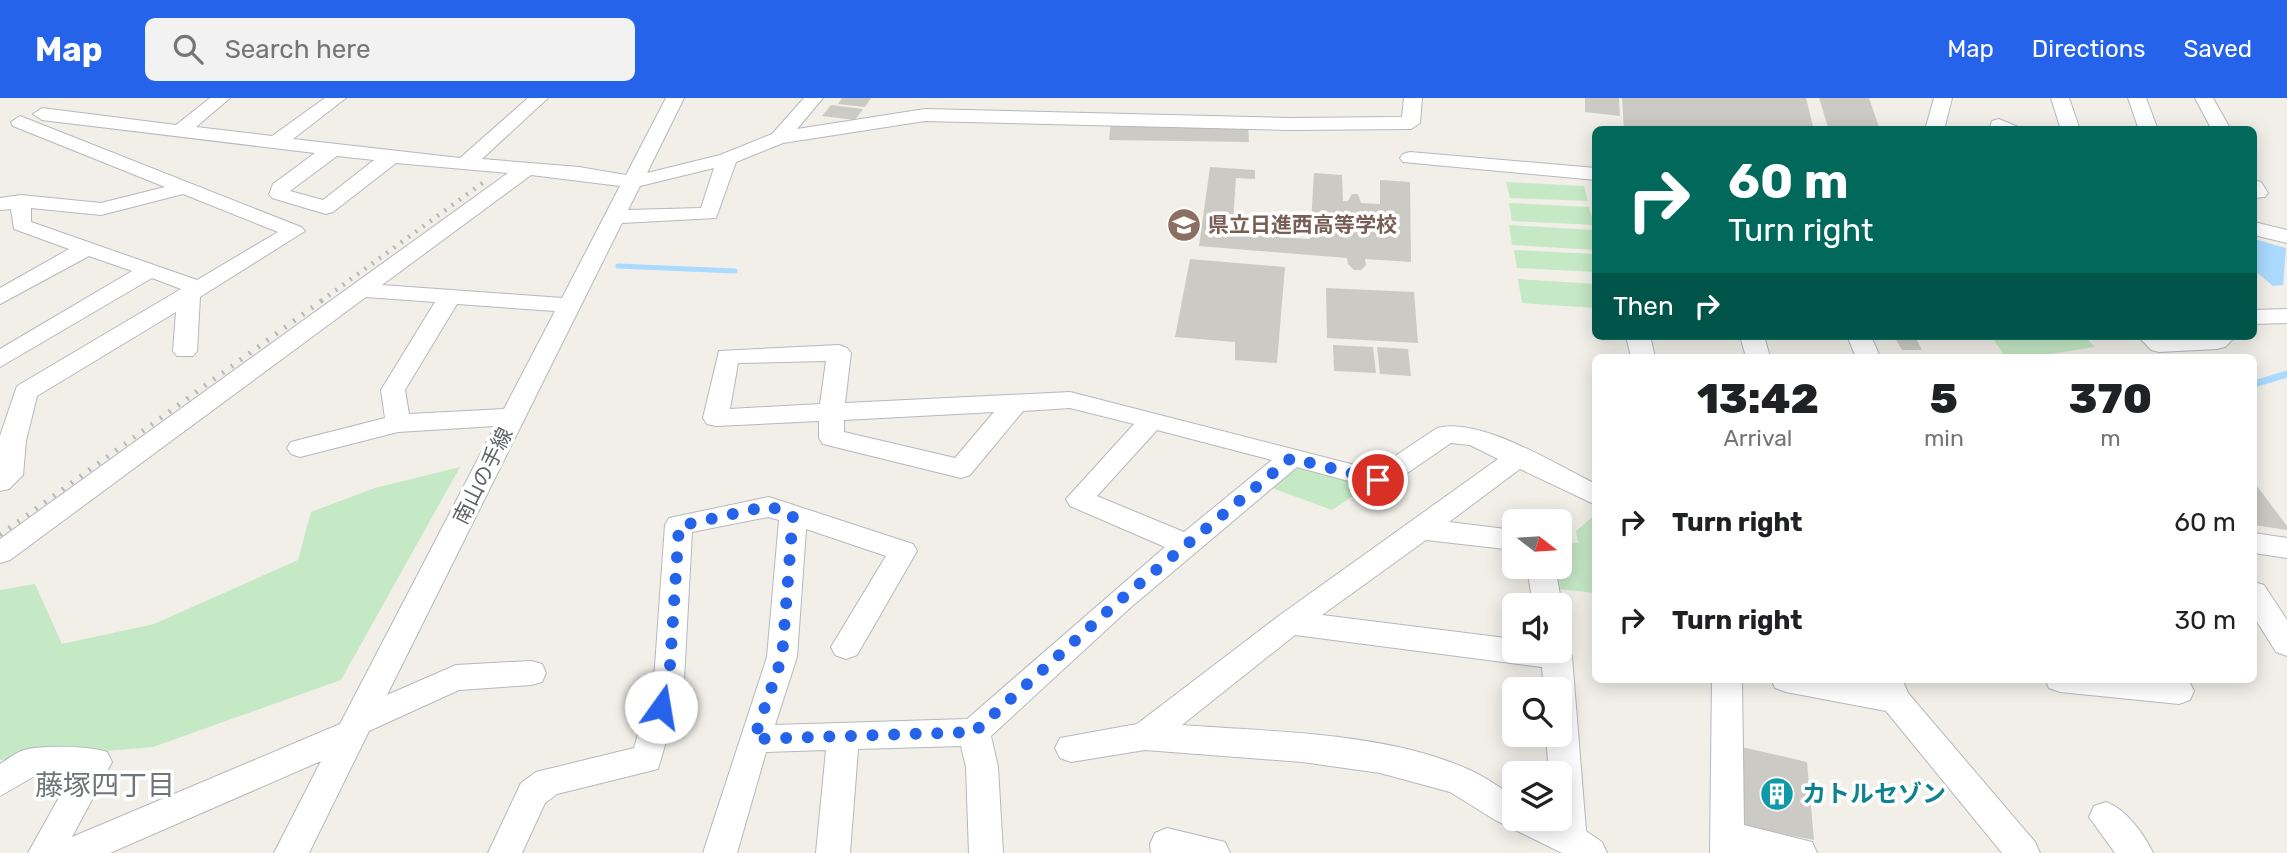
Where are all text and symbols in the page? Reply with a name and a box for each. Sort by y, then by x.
search box [145,18,635,81]
text: Map [35,30,103,69]
icon: search [169,30,207,68]
text: Search here [225,34,370,65]
text: Map [1947,35,1994,63]
text: Directions [2032,35,2145,63]
text: Saved [2183,35,2252,63]
text: 60 m [1728,152,1849,210]
icon: right [1613,154,1704,245]
school or university icon: 県立日進西高等学校 [1165,206,1203,244]
text: Turn right [1728,211,1873,249]
place label: 県立日進西高等学校 [1208,212,1397,237]
icon: right [1688,287,1726,325]
text: Then [1613,291,1674,322]
text: 13:42 [1697,374,1819,424]
text: 5 [1930,374,1958,424]
text: 370 [2069,374,2152,424]
street label: 南山の手線 [448,423,518,528]
text: Arrival [1723,424,1792,452]
text: min [1924,424,1964,452]
text: m [2100,424,2121,452]
pin [1348,450,1408,510]
icon: arrive [1359,461,1397,499]
icon: right [1613,503,1651,541]
text: Turn right [1672,507,1802,538]
text: 60 m [2174,507,2236,538]
north arrow [1502,509,1572,579]
map controls [1502,509,1572,831]
button: sound [1502,593,1572,663]
icon: right [1613,601,1651,639]
text: Turn right [1672,605,1802,636]
text: 30 m [2174,605,2236,636]
position arrow [624,670,698,744]
button: search [1502,677,1572,747]
button: layers [1502,761,1572,831]
district label: 藤塚四丁目 [35,769,175,802]
building icon: カトルセゾン [1758,775,1796,813]
place label: カトルセゾン [1802,780,1946,808]

